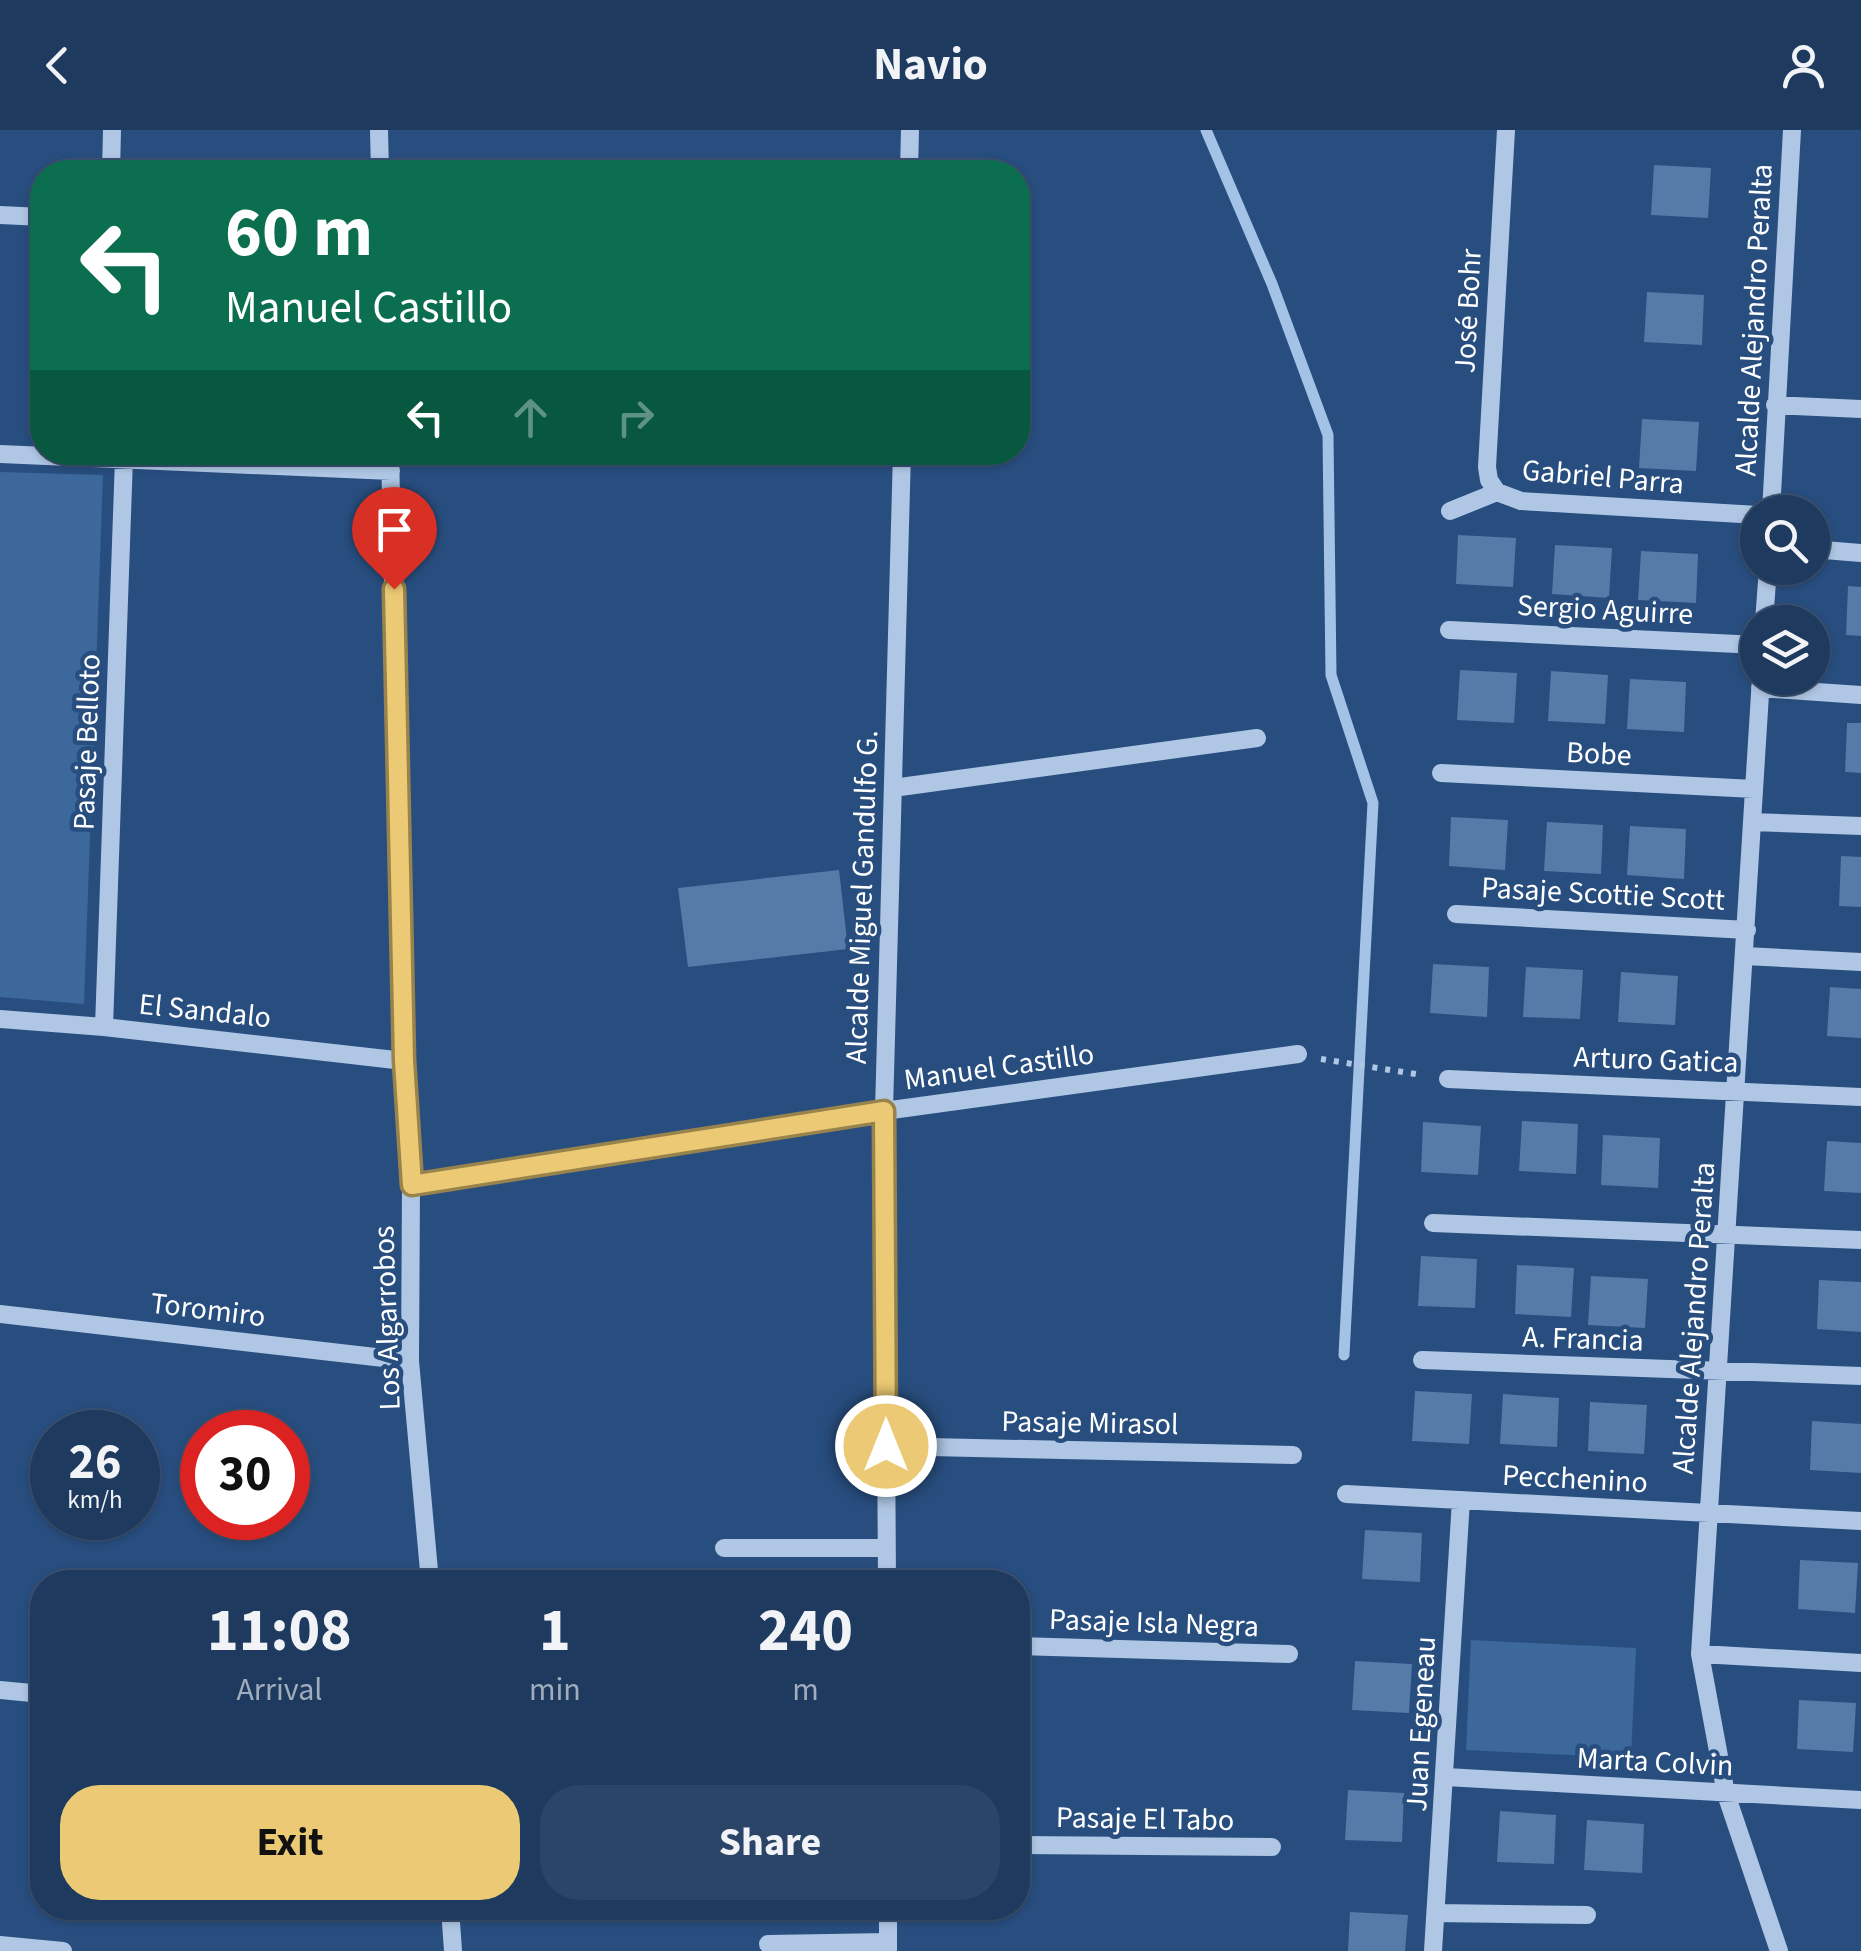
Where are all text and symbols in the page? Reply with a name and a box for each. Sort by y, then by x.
text: Navio [873,33,988,97]
icon: back [30,38,85,93]
icon: person [1776,38,1831,93]
street label: Alcalde Alejandro Peralta [1724,163,1784,477]
text: 60 m [225,183,373,283]
icon: left [60,200,190,330]
street label: José Bohr [1443,247,1493,374]
text: Manuel Castillo [225,276,512,340]
icon: left [398,390,453,445]
icon: ahead [503,390,558,445]
icon: right [608,390,663,445]
street label: Gabriel Parra [1520,448,1686,506]
pin [352,487,437,590]
map controls [1740,495,1830,695]
button: search [1740,495,1830,585]
icon: arrive [367,502,422,557]
street label: Sergio Aguirre [1516,584,1694,636]
button: layers [1740,605,1830,695]
street label: Pasaje Belloto [62,653,112,831]
street label: Alcalde Miguel Gandulfo G. [835,729,889,1065]
street label: Bobe [1565,731,1633,777]
street label: Pasaje Scottie Scott [1480,866,1726,922]
street label: El Sandalo [137,983,273,1039]
street label: Manuel Castillo [901,1032,1097,1102]
street label: Arturo Gatica [1573,1036,1739,1084]
street label: Alcalde Alejandro Peralta [1662,1161,1726,1475]
street label: Los Algarrobos [362,1225,412,1411]
street label: Toromiro [148,1282,268,1338]
street label: A. Francia [1522,1315,1644,1363]
position arrow [834,1394,938,1498]
street label: Pasaje Mirasol [1001,1400,1179,1446]
speed limit sign: 30 [180,1410,310,1540]
text: 26 [69,1427,121,1498]
street label: Pecchenino [1501,1454,1649,1504]
text: km/h [67,1482,123,1518]
text: 11:08 [207,1589,352,1674]
text: 1 [539,1589,571,1674]
text: 240 [758,1589,853,1674]
street label: Pasaje Isla Negra [1048,1598,1260,1648]
street label: Juan Egeneau [1395,1635,1447,1813]
text: Arrival [236,1667,322,1713]
text: min [529,1667,581,1713]
text: m [792,1667,819,1713]
street label: Marta Colvin [1576,1736,1734,1788]
button: Exit [60,1785,520,1900]
button: Share [540,1785,1000,1900]
street label: Pasaje El Tabo [1056,1796,1234,1842]

